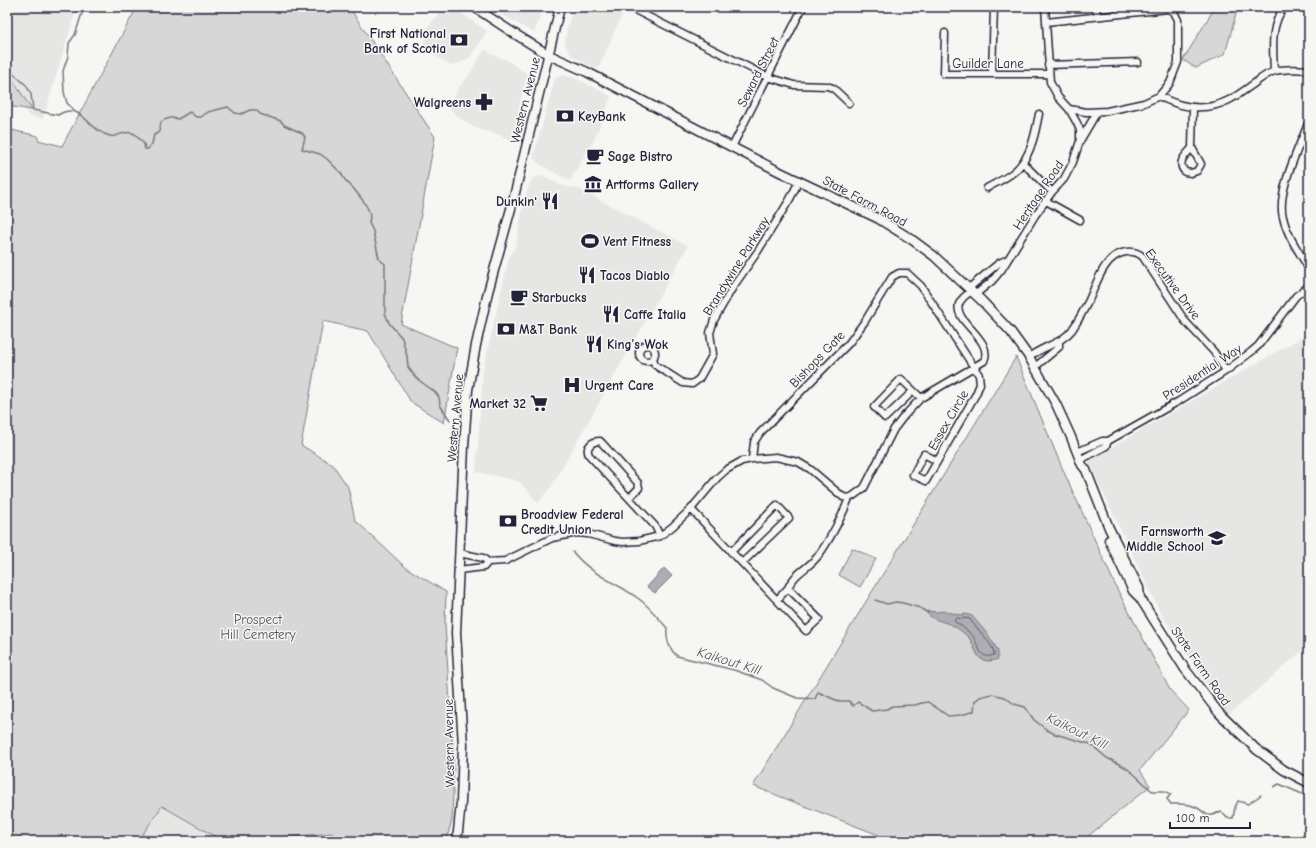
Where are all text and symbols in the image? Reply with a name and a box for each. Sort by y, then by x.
place label: First National Bank of Scotia [364,26,446,56]
bank icon: First National Bank of Scotia [449,30,469,50]
street label: Seward Street [734,33,783,109]
street label: Western Avenue [507,55,543,145]
street label: Guilder Lane [952,56,1024,71]
pharmacy icon: Walgreens [474,92,494,112]
place label: Walgreens [414,95,471,110]
bank icon: KeyBank [555,106,575,126]
place label: KeyBank [578,109,626,124]
cafe icon: Sage Bistro [585,146,605,166]
place label: Sage Bistro [608,149,673,164]
street label: Heritage Road [1009,158,1067,232]
street label: State Farm Road [820,172,910,230]
museum icon: Artforms Gallery [583,174,603,194]
place label: Artforms Gallery [606,177,699,192]
restaurant icon: Dunkin' [540,191,560,211]
place label: Dunkin' [496,194,537,209]
street label: Brandywine Parkway [700,214,772,318]
sports icon: Vent Fitness [580,231,600,251]
place label: Vent Fitness [603,234,671,249]
street label: Executive Drive [1142,246,1204,323]
restaurant icon: Tacos Diablo [577,265,597,285]
place label: Tacos Diablo [600,268,670,283]
cafe icon: Starbucks [509,287,529,307]
place label: Starbucks [532,290,587,305]
restaurant icon: Caffe Italia [601,304,621,324]
place label: Caffe Italia [624,307,686,322]
bank icon: M&T Bank [496,319,516,339]
place label: M&T Bank [519,322,578,337]
street label: Bishops Gate [786,327,848,390]
restaurant icon: King’s Wok [584,334,604,354]
place label: King’s Wok [607,337,669,352]
street label: Presidential Way [1160,341,1244,403]
street label: Western Avenue [444,373,466,463]
hospital icon: Urgent Care [562,375,582,395]
place label: Urgent Care [585,378,654,393]
street label: Essex Circle [925,387,971,453]
supermarket icon: Market 32 [529,393,549,413]
place label: Market 32 [469,396,526,411]
place label: Broadview Federal Credit Union [521,507,624,537]
bank icon: Broadview Federal Credit Union [498,511,518,531]
place label: Farnsworth Middle School [1126,524,1204,554]
school or university icon: Farnsworth Middle School [1207,528,1227,548]
park label: Prospect Hill Cemetery [221,612,296,642]
street label: State Farm Road [1168,624,1234,708]
water label: Kaikout Kill [695,643,764,679]
street label: Western Avenue [441,698,457,787]
water label: Kaikout Kill [1044,709,1111,753]
scale bar [1170,804,1250,830]
text: 100 m [1176,811,1209,825]

